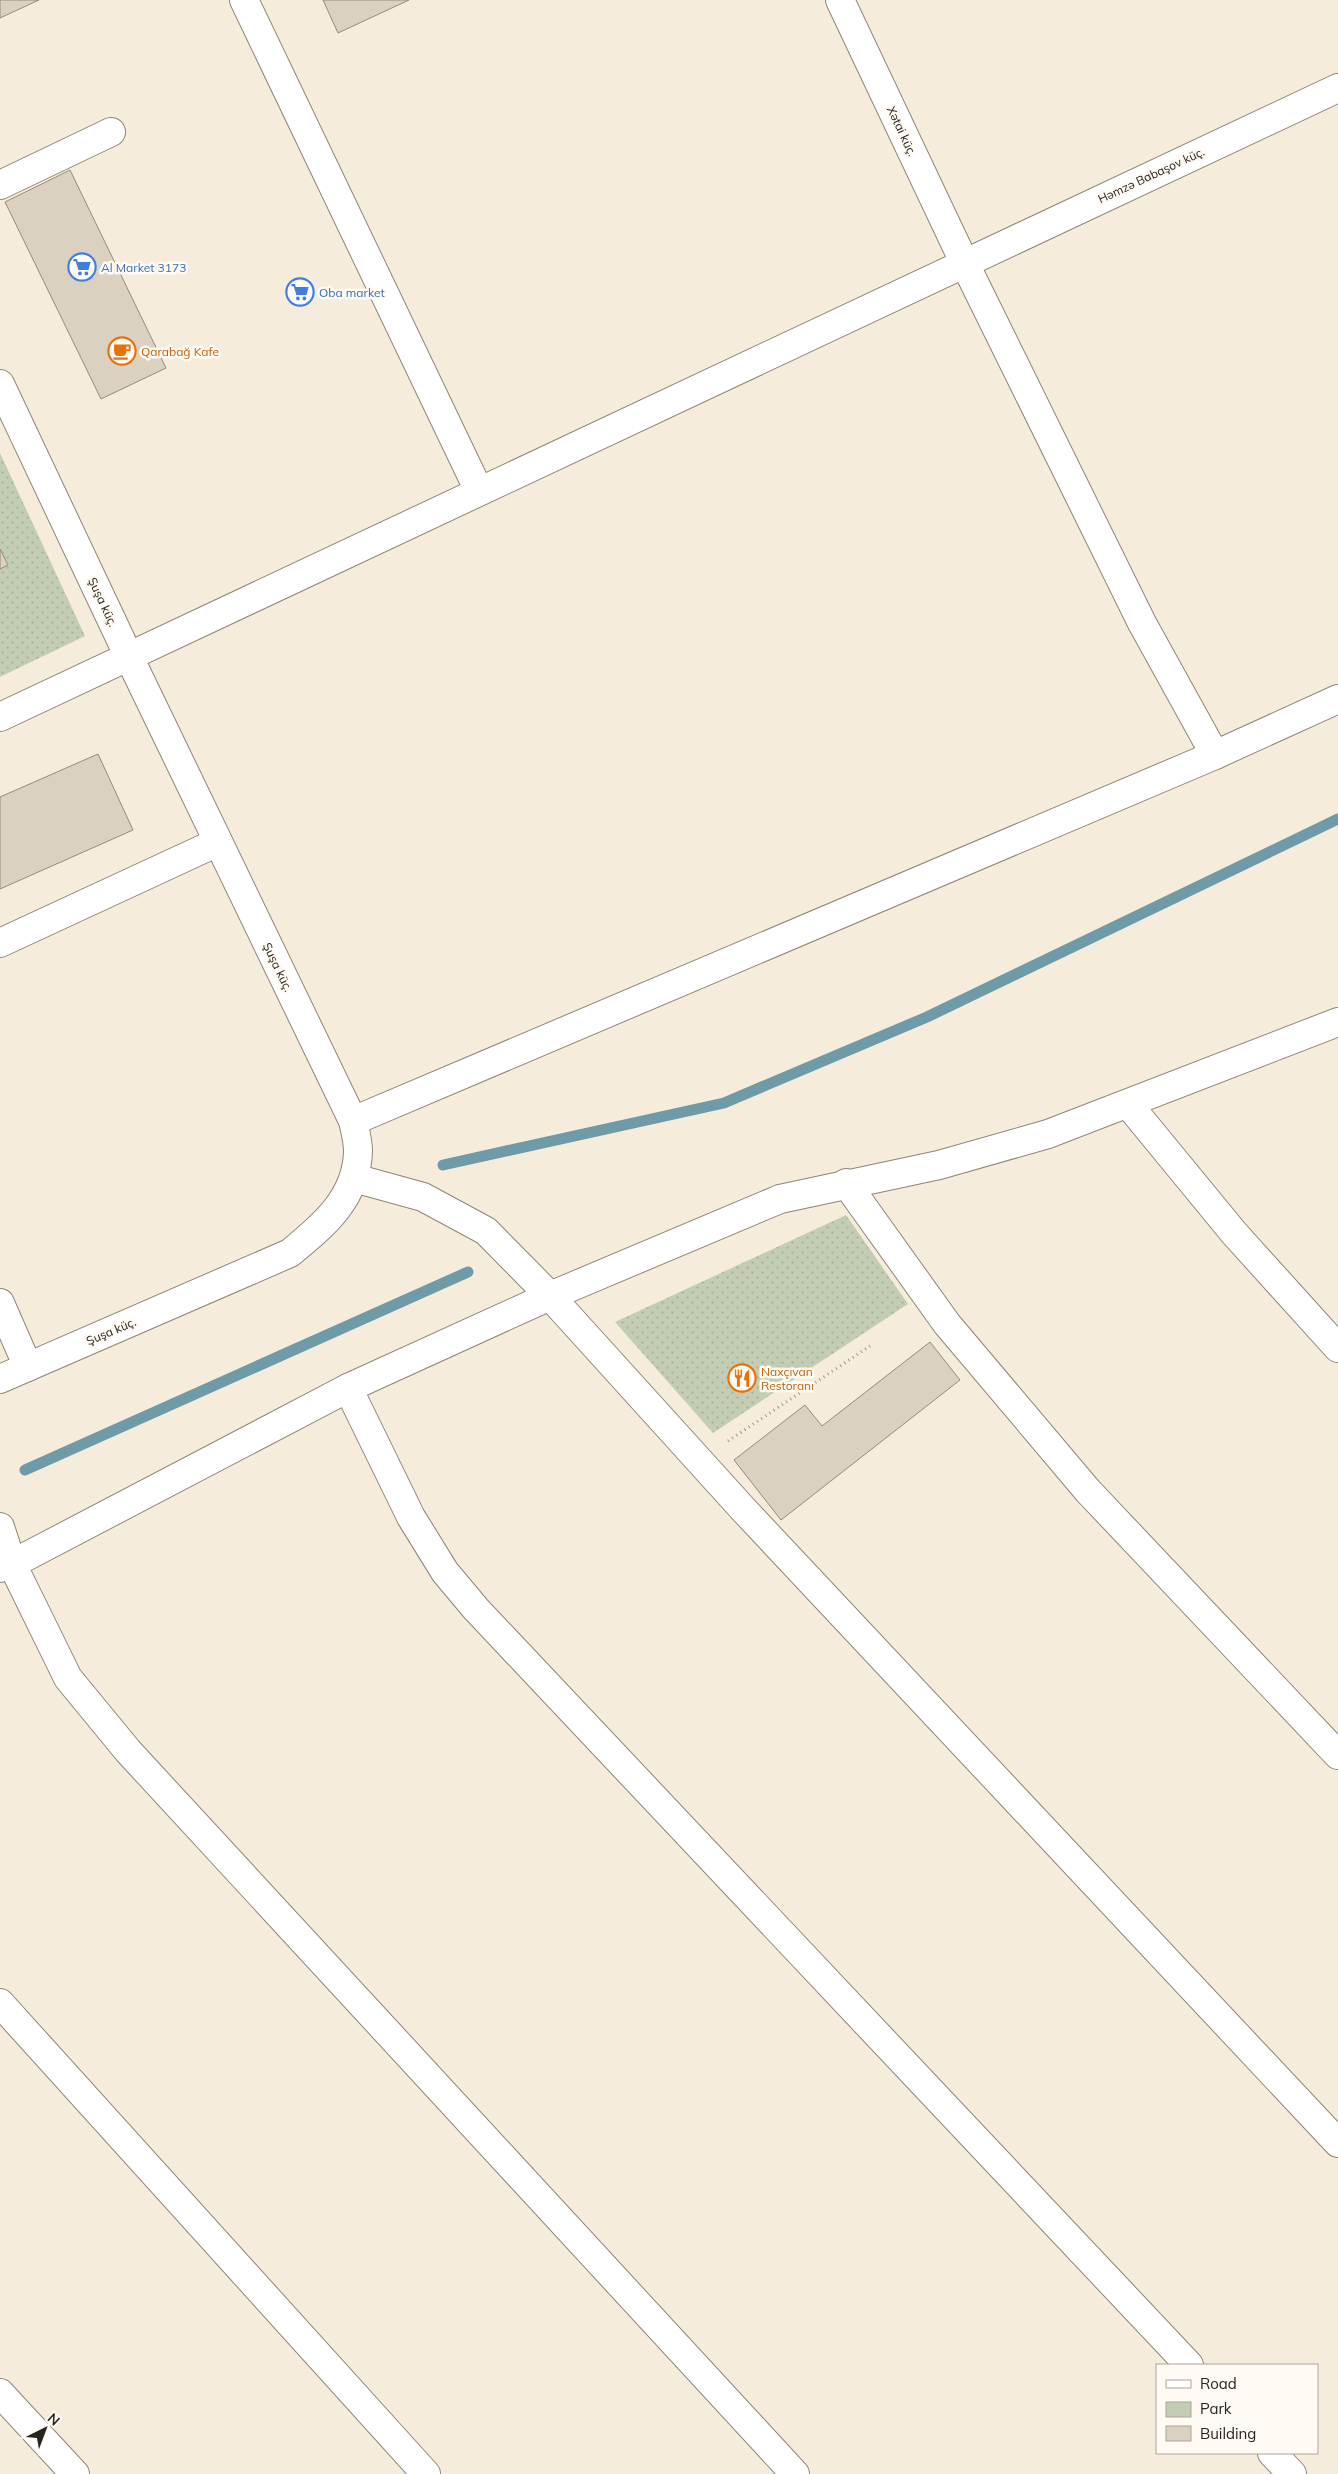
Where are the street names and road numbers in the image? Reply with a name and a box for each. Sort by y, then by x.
street label: Xətai küç. [884,104,920,158]
street label: Həmzə Babaşov küç. [1095,144,1207,206]
street label: Şuşa küç. [85,575,121,629]
street label: Şuşa küç. [260,940,296,994]
street label: Şuşa küç. [84,1314,138,1348]

